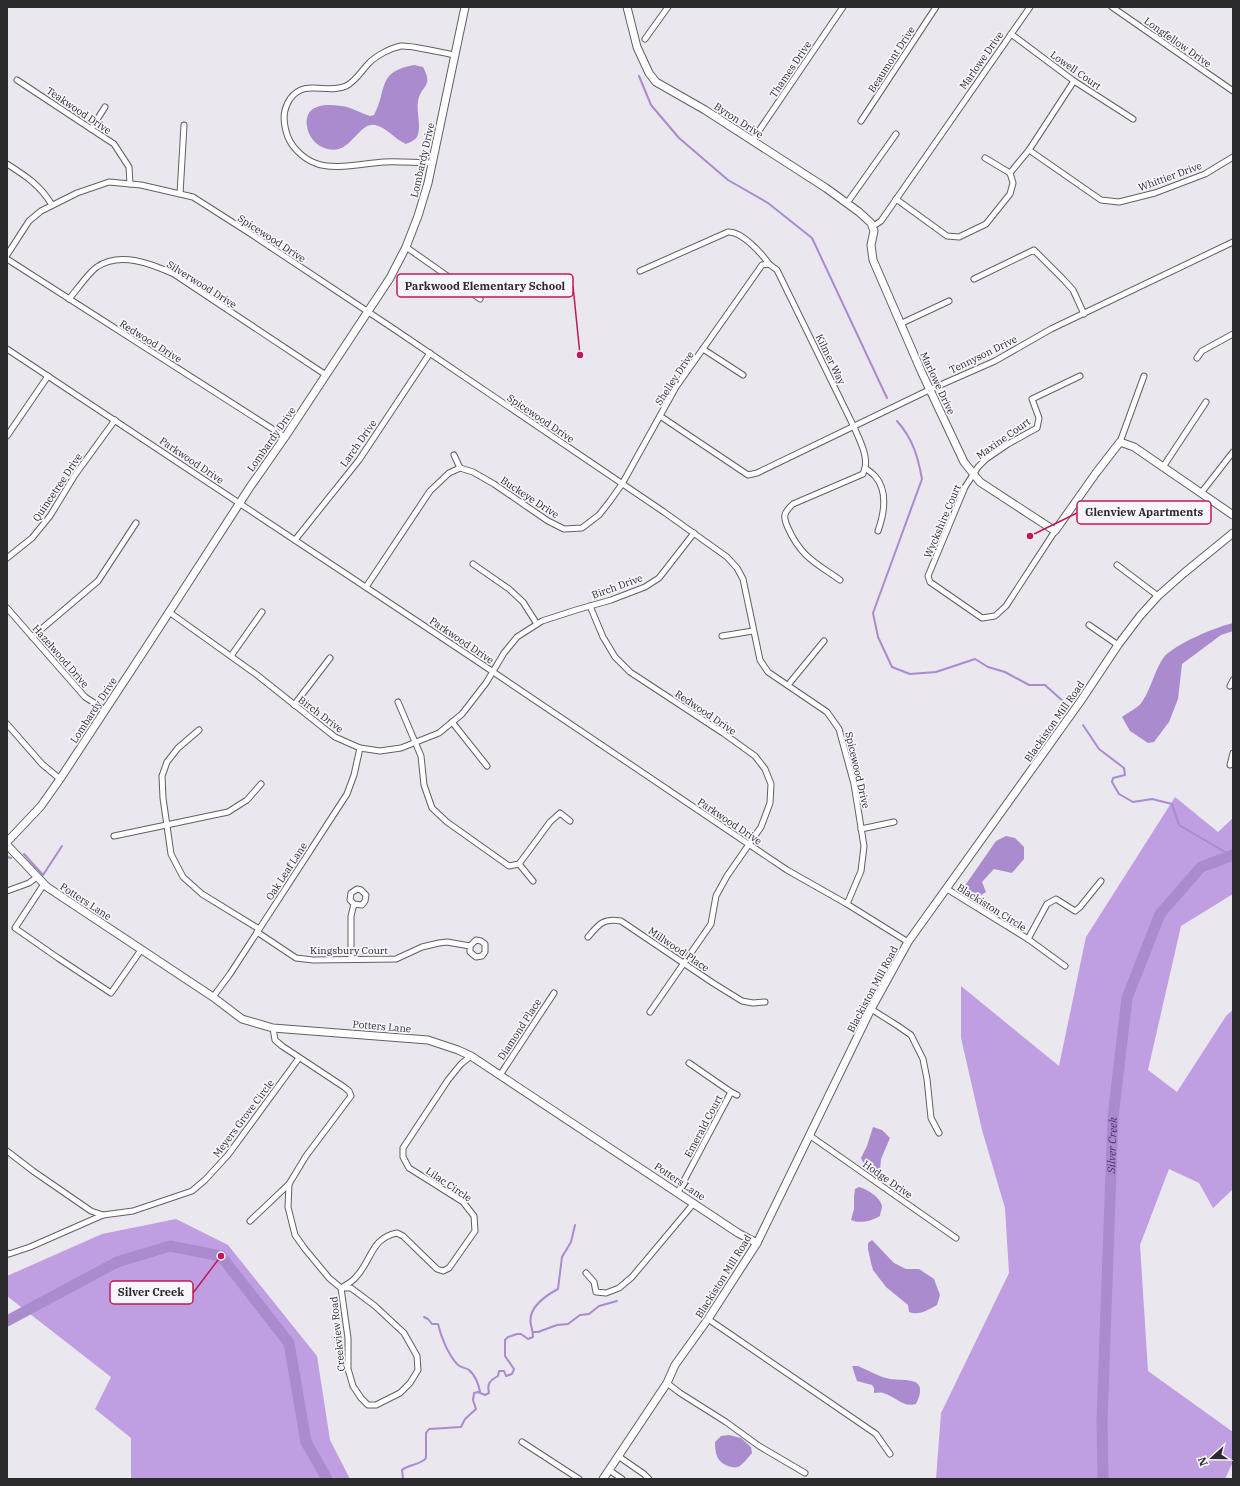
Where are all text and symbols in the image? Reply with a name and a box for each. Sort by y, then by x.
street label: Longfellow Drive [1142,14,1214,70]
street label: Beaumont Drive [865,24,918,95]
street label: Marlowe Drive [957,29,1006,92]
street label: Thames Drive [767,38,814,100]
street label: Lowell Court [1048,48,1104,93]
street label: Teakwood Drive [44,84,114,137]
street label: Byron Drive [712,100,766,141]
street label: Lombardy Drive [408,122,437,199]
street label: Whittier Drive [1137,159,1204,194]
street label: Spicewood Drive [235,212,308,265]
street label: Silverwood Drive [164,258,239,311]
callout: Parkwood Elementary School [397,274,573,297]
text: Parkwood Elementary School [405,279,566,293]
street label: Redwood Drive [117,317,184,366]
street label: Kilmer Way [813,332,849,387]
street label: Tennyson Drive [947,332,1019,376]
street label: Shelley Drive [652,349,697,408]
street label: Marlowe Drive [917,350,958,417]
street label: Spicewood Drive [505,391,577,446]
street label: Lombardy Drive [244,404,299,474]
street label: Maxine Court [974,415,1033,462]
street label: Larch Drive [337,417,379,469]
street label: Parkwood Drive [157,434,226,487]
street label: Quincetree Drive [30,451,85,524]
street label: Buckeye Drive [498,474,561,521]
street label: Wyckshire Court [921,482,964,560]
callout: Glenview Apartments [1077,501,1211,524]
text: Glenview Apartments [1085,505,1203,519]
street label: Birch Drive [590,571,644,602]
street label: Parkwood Drive [427,614,496,667]
street label: Hazelwood Drive [30,622,92,691]
street label: Lombardy Drive [67,675,120,746]
street label: Blackiston Mill Road [1022,678,1087,764]
street label: Redwood Drive [673,687,739,738]
street label: Birch Drive [296,693,346,736]
street label: Spicewood Drive [842,730,873,810]
street label: Parkwood Drive [695,795,764,848]
street label: Oak Leaf Lane [263,840,310,903]
street label: Potters Lane [58,880,114,923]
street label: Blackiston Circle [955,881,1029,934]
street label: Millwood Place [646,924,712,975]
street label: Kingsbury Court [310,944,388,957]
street label: Blackiston Mill Road [844,944,901,1035]
street label: Diamond Place [495,996,544,1062]
street label: Potters Lane [352,1017,412,1036]
street label: Meyers Grove Circle [210,1077,277,1160]
street label: Emerald Court [682,1092,726,1160]
water label: Silver Creek [1104,1117,1120,1175]
street label: Hodge Drive [860,1157,915,1201]
street label: Potters Lane [652,1160,708,1203]
street label: Lilac Circle [423,1164,474,1205]
street label: Blackiston Mill Road [692,1232,754,1320]
callout: Silver Creek [110,1281,193,1304]
text: Silver Creek [118,1285,184,1299]
street label: Creekview Road [327,1296,348,1372]
north arrow [1192,1438,1232,1478]
text: N [1194,1455,1211,1468]

